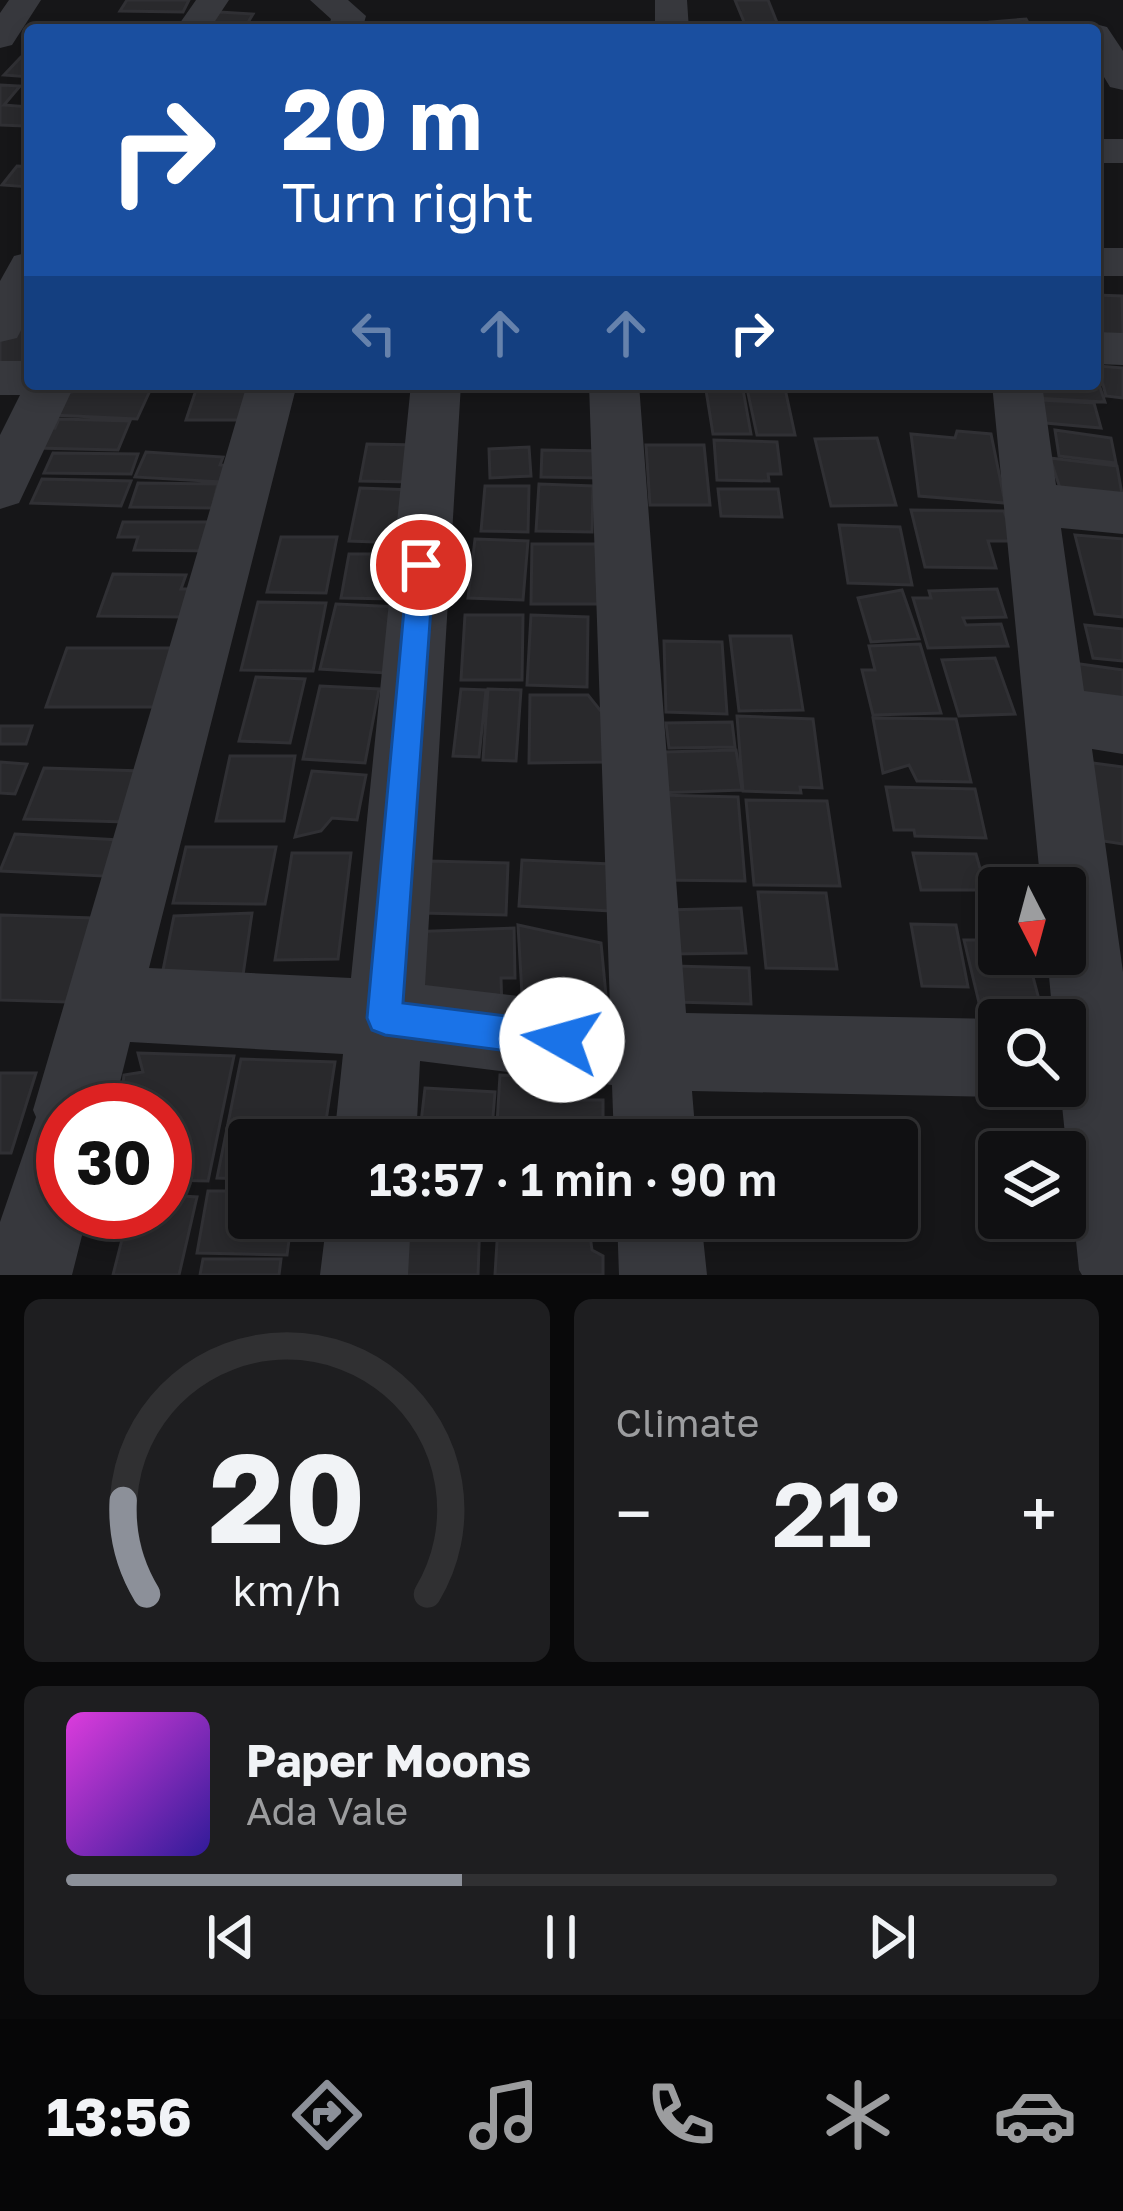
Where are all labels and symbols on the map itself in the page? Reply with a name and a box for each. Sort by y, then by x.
pin [370,514,472,616]
north arrow [978,867,1086,975]
position arrow [499,977,625,1103]
speed limit sign: 30 [36,1083,192,1239]

